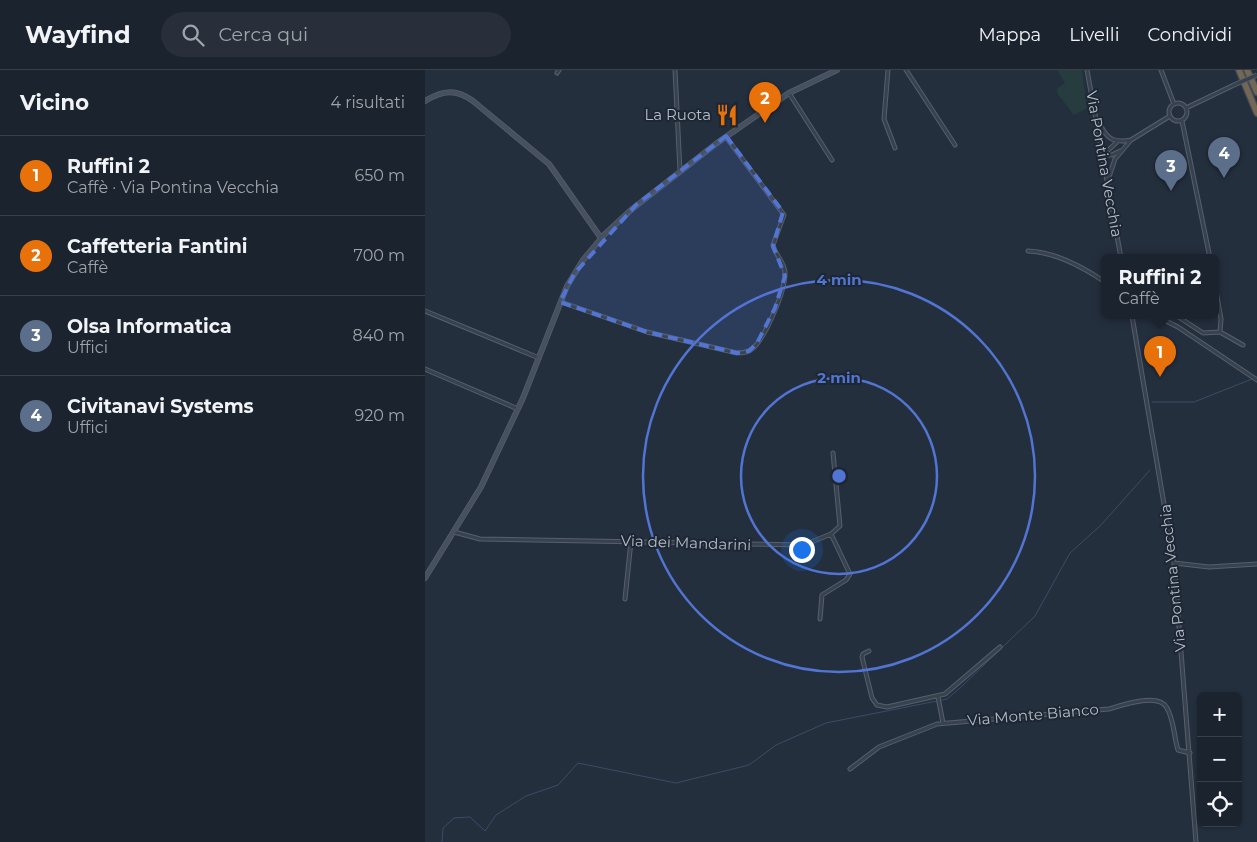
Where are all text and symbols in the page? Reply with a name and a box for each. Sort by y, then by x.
search box [161,12,511,57]
text: Wayfind [25,20,131,49]
icon: search [179,21,207,49]
text: Cerca qui [219,23,308,46]
text: Mappa [978,24,1041,46]
text: Livelli [1069,24,1120,46]
text: Condividi [1148,24,1232,46]
pin: 2 [749,82,781,123]
street label: Via Pontina Vecchia [1082,89,1127,239]
text: Vicino [20,90,89,115]
text: 4 risultati [330,93,405,112]
restaurant icon: La Ruota [714,102,740,128]
place label: La Ruota [644,105,711,124]
pin: 4 [1208,137,1240,178]
pin: 3 [1155,150,1187,191]
text: Ruffini 2 [67,155,150,178]
text: 1 [33,166,39,185]
text: 650 m [354,166,405,185]
text: Caffè · Via Pontina Vecchia [67,178,279,197]
text: Caffetteria Fantini [67,235,248,258]
text: 2 [31,246,41,265]
text: 700 m [354,246,405,265]
popup [1101,254,1219,319]
text: Caffè [67,258,108,277]
text: Ruffini 2 [1119,266,1201,289]
text: 4 min [816,270,862,289]
text: Caffè [1119,289,1160,308]
text: Olsa Informatica [67,315,232,338]
text: 3 [31,326,41,345]
text: 840 m [352,326,405,345]
pin: 1 [1144,336,1176,377]
text: Uffici [67,338,108,357]
text: 2 min [817,368,861,387]
text: Civitanavi Systems [67,395,254,418]
text: 4 [30,406,42,425]
text: 920 m [354,406,405,425]
text: Uffici [67,418,108,437]
centre of rings [830,467,848,485]
street label: Via Pontina Vecchia [1155,503,1190,653]
street label: Via dei Mandarini [620,531,752,554]
your location [789,537,815,563]
map controls [1197,692,1242,827]
button: + [1197,692,1242,737]
street label: Via Monte Bianco [967,699,1099,730]
button: − [1197,737,1242,782]
button: locate [1197,782,1242,827]

